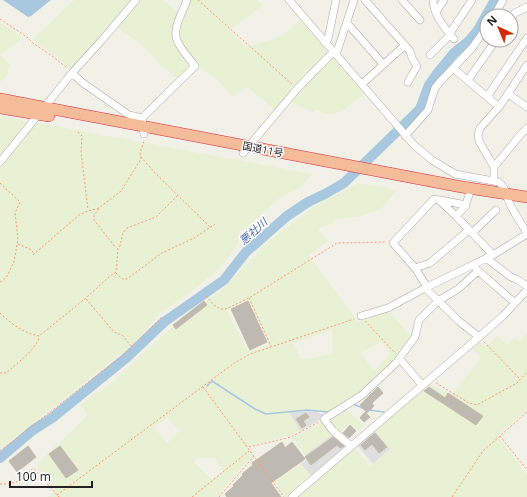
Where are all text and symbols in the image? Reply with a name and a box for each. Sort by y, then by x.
north arrow [479,8,519,48]
text: N [483,12,500,29]
street label: 国道11号 [241,138,285,160]
water label: 悪社川 [236,214,271,248]
scale bar [10,463,92,489]
text: 100 m [16,468,51,485]

